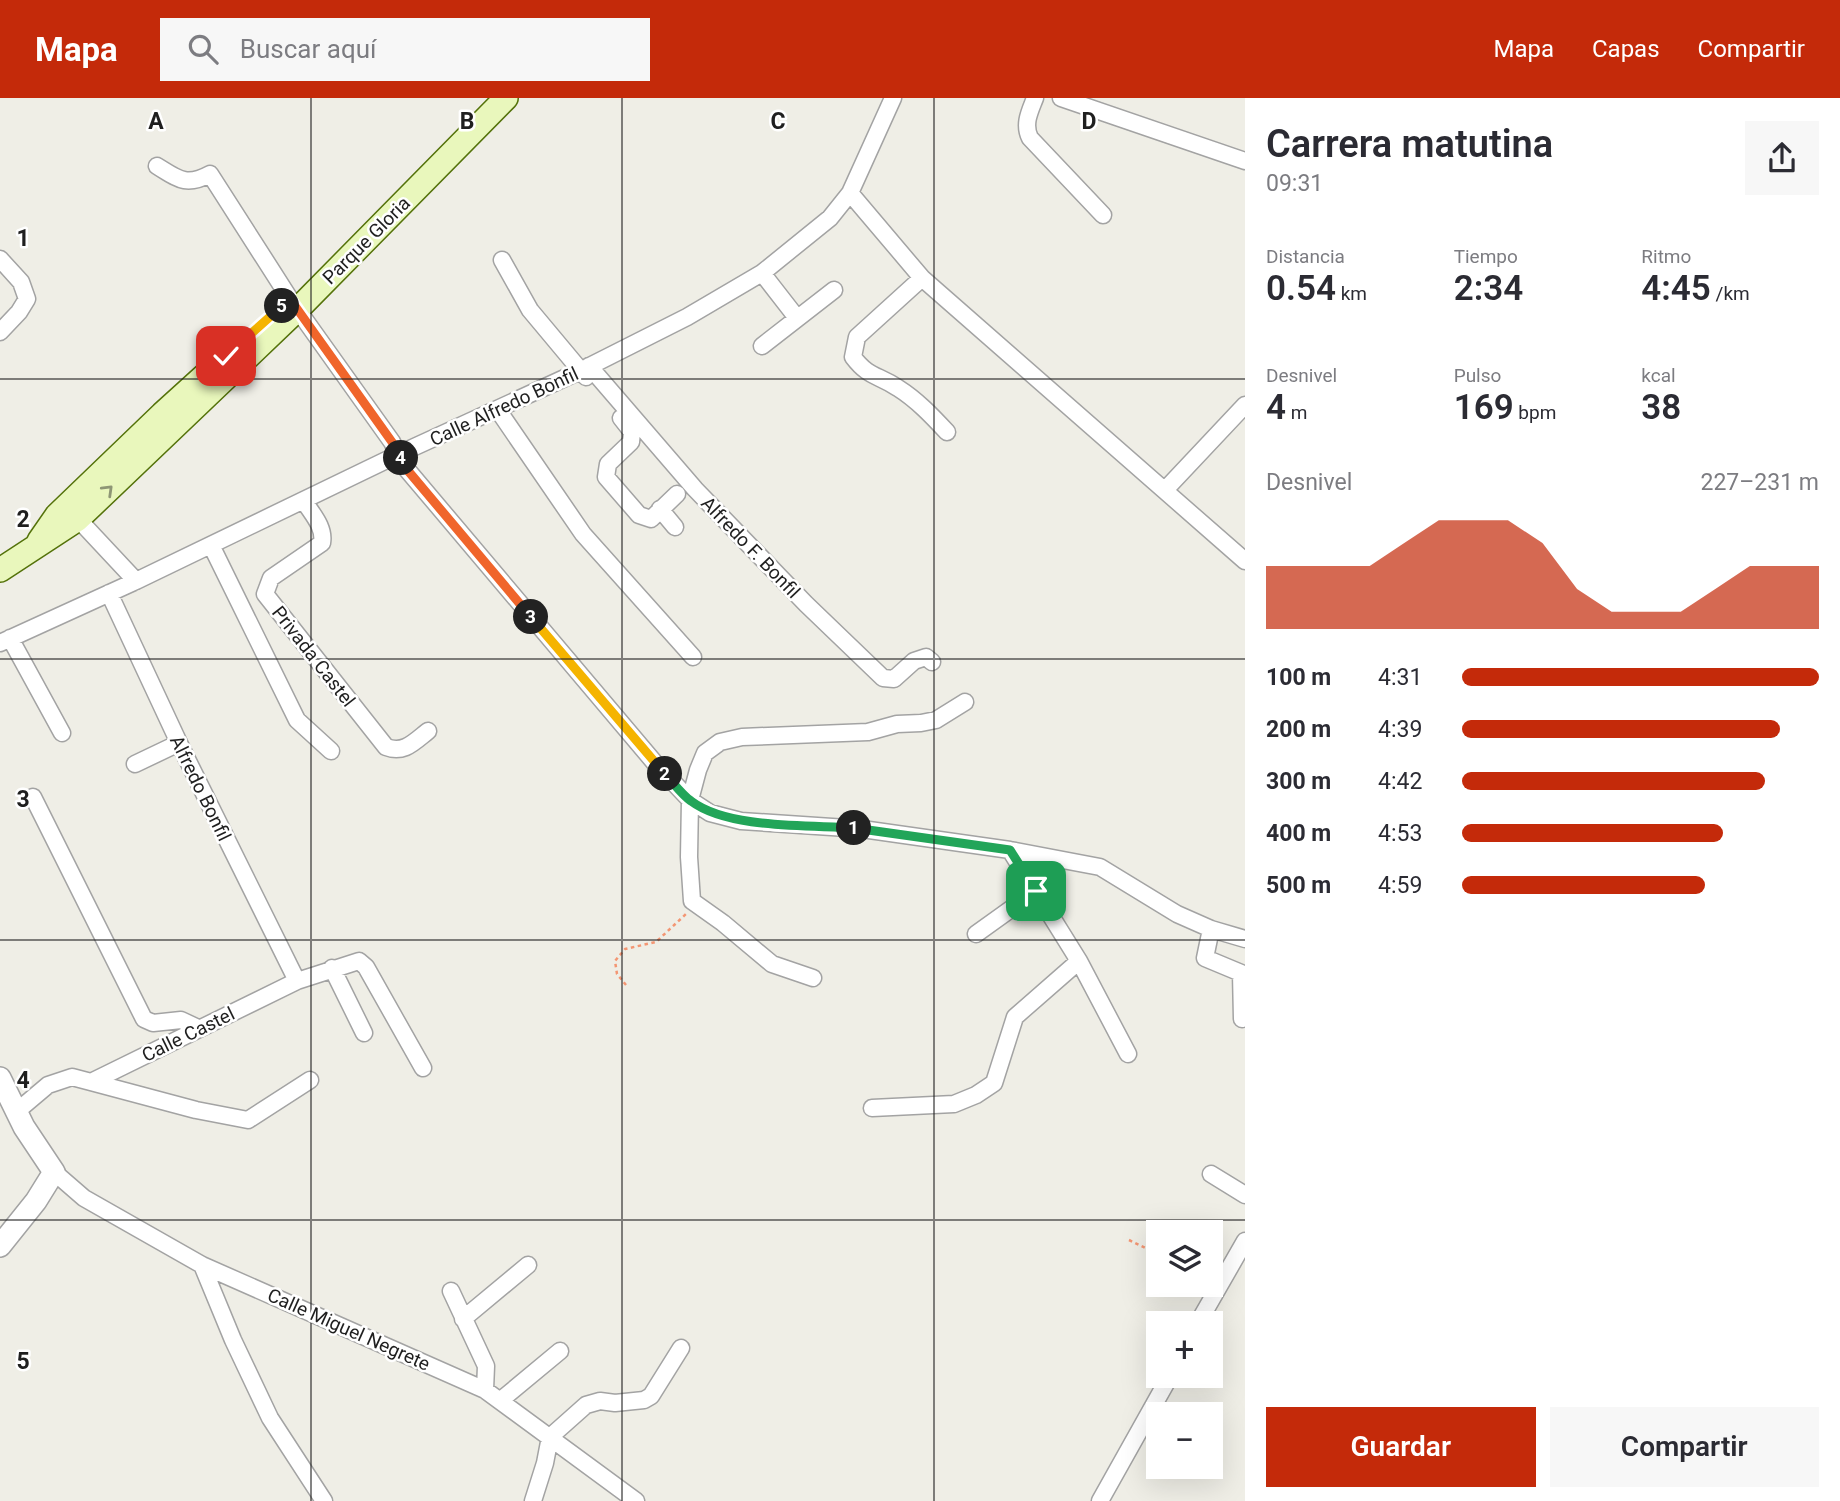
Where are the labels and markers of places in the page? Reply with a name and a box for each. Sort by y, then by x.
pin: 5 [264,288,300,324]
pin [196,326,256,386]
pin: 4 [384,440,418,476]
pin: 3 [514,600,548,634]
pin: 2 [648,756,682,792]
pin: 1 [836,810,872,846]
pin [1006,861,1066,921]

